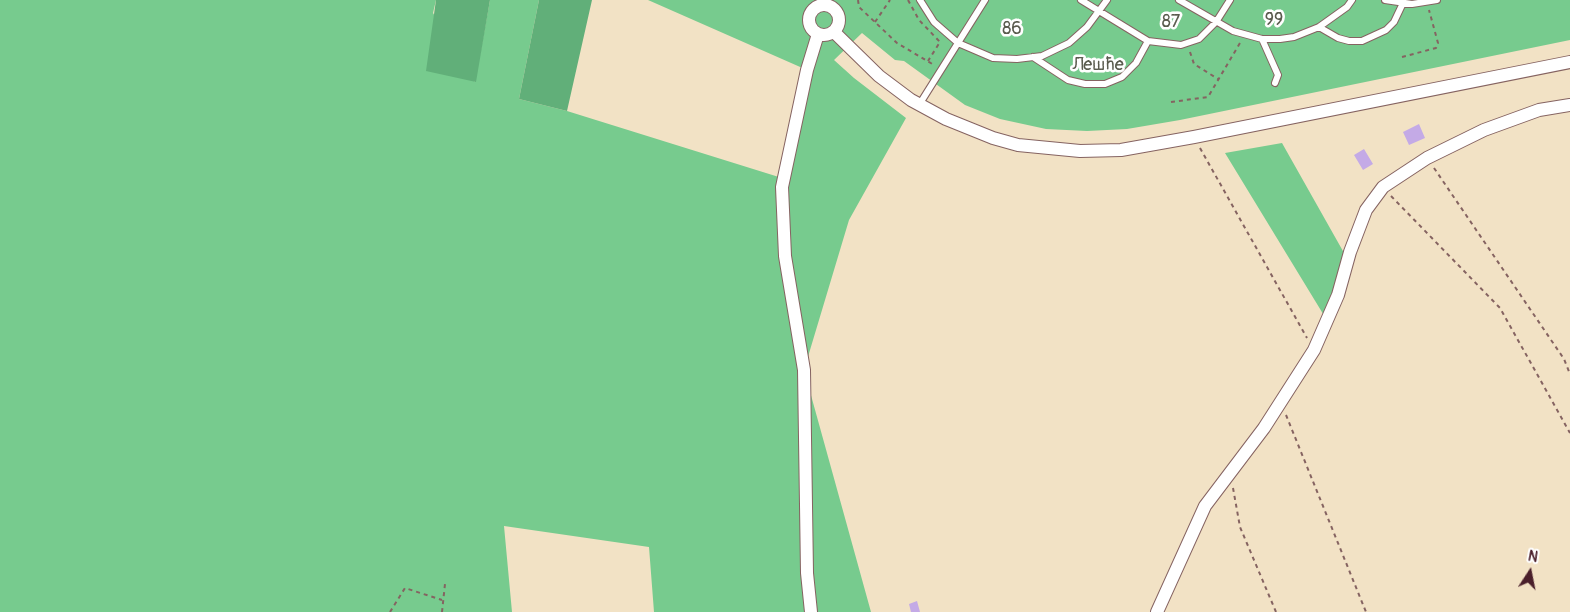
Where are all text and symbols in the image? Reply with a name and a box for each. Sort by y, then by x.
park label: 99 [1265,9,1283,31]
park label: 87 [1162,11,1180,33]
park label: 86 [1002,18,1022,40]
park label: Лешће [1072,54,1124,76]
north arrow [1505,547,1555,597]
text: N [1527,548,1539,566]

